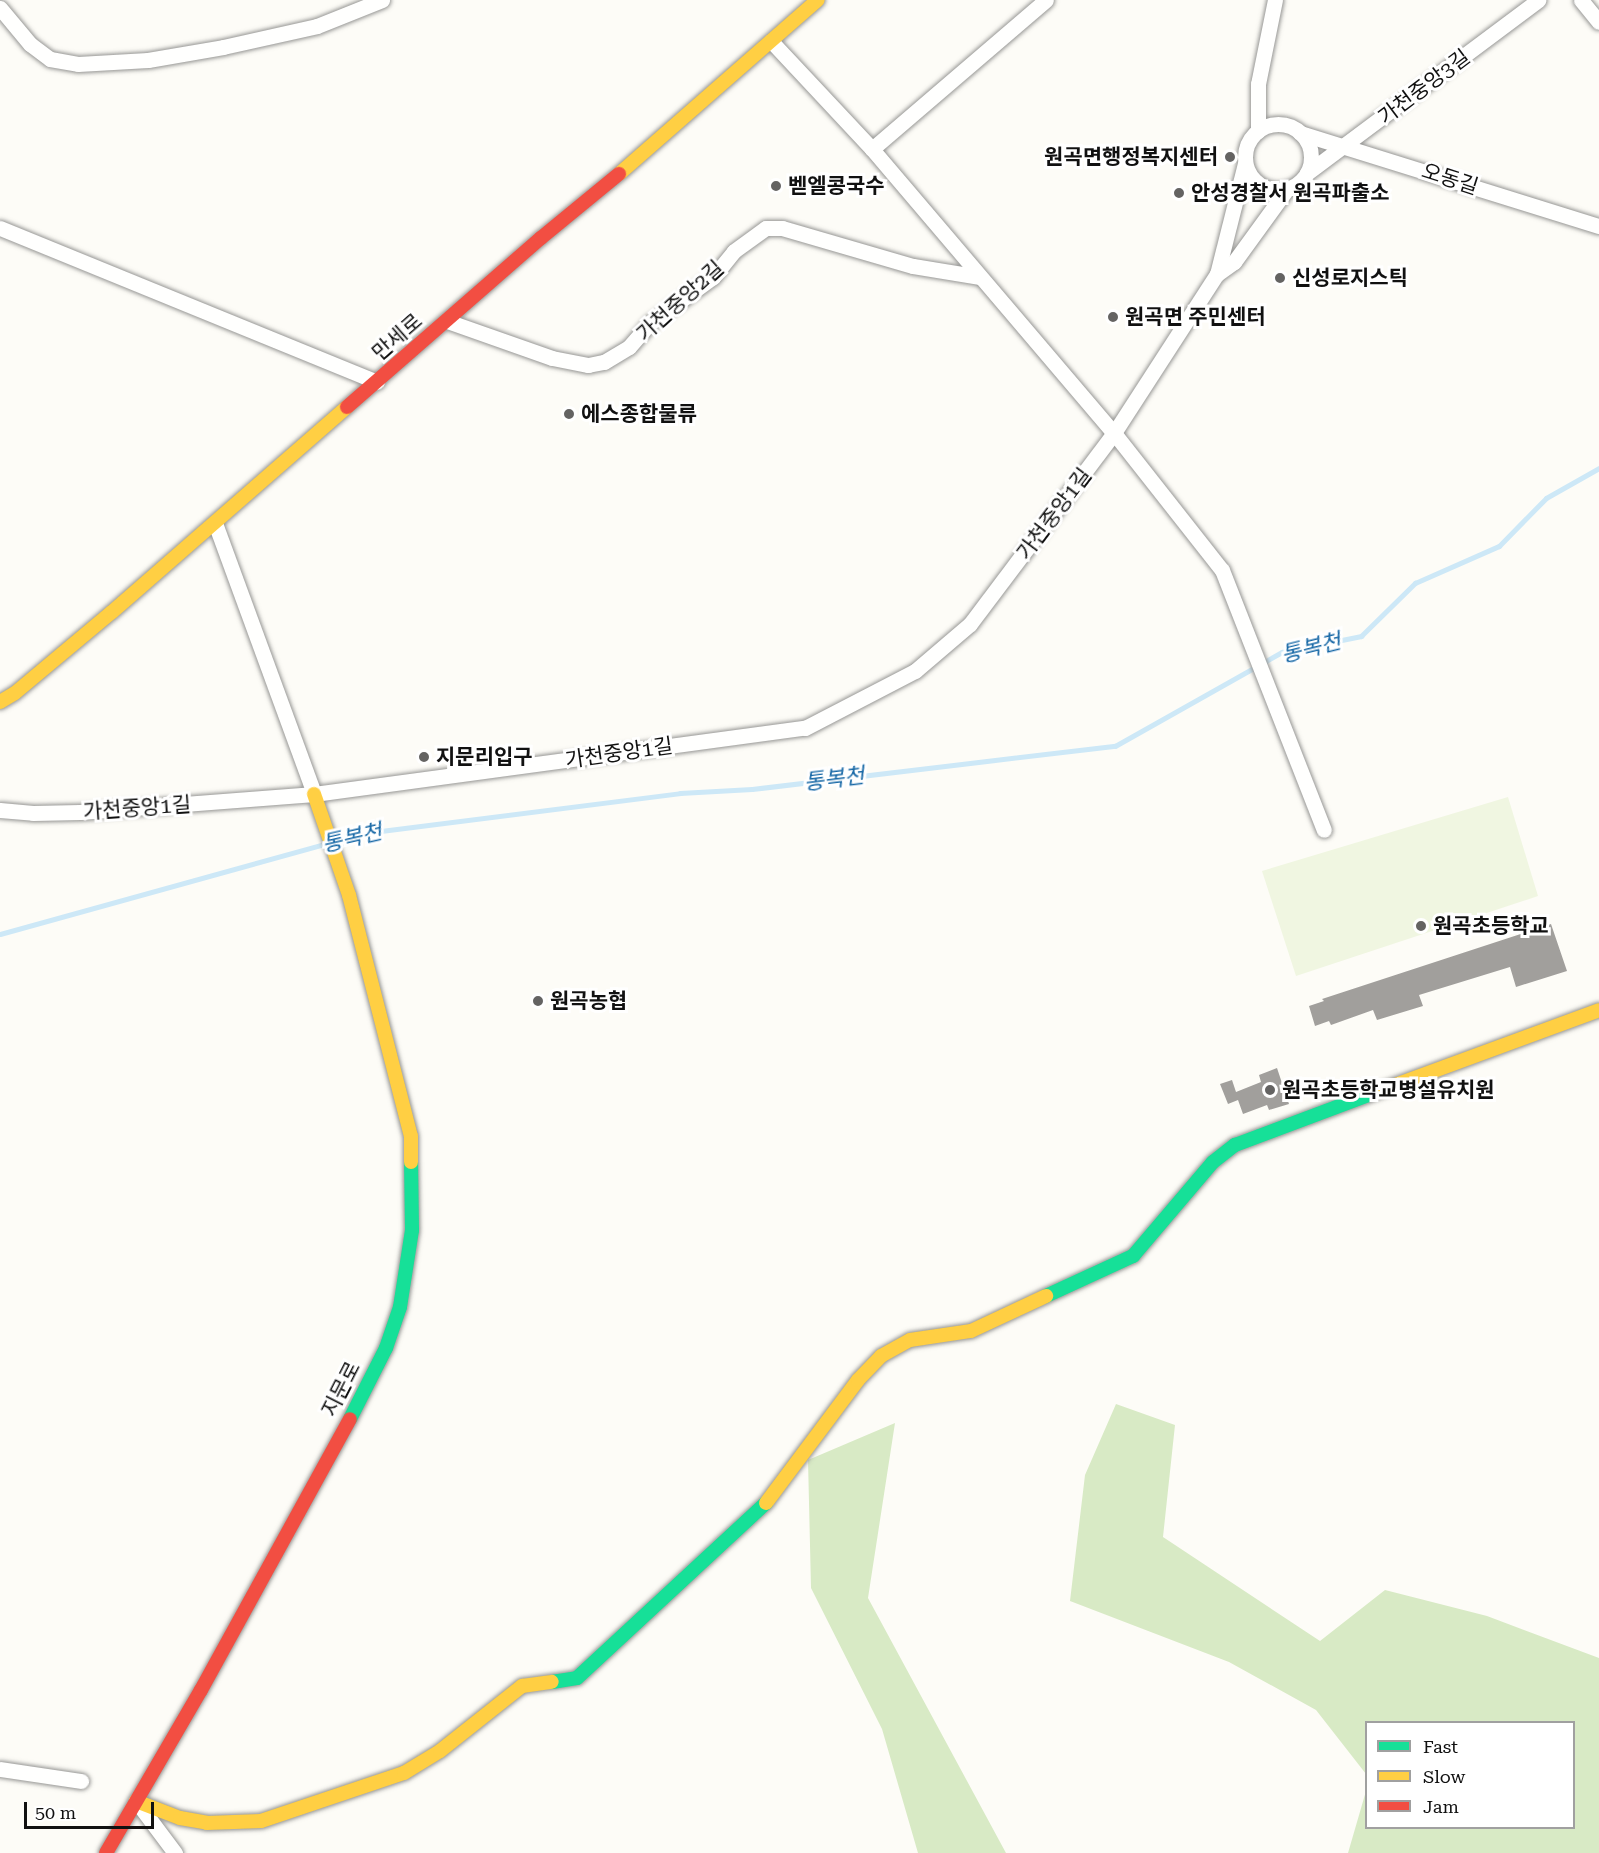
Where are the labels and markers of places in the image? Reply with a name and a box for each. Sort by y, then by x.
place label: 원곡면행정복지센터 [1044,144,1218,170]
marker: 원곡면행정복지센터 [1223,150,1237,164]
place label: 벧엘콩국수 [788,173,885,199]
marker: 벧엘콩국수 [769,179,783,193]
place label: 안성경찰서 원곡파출소 [1191,180,1390,206]
marker: 안성경찰서 원곡파출소 [1172,186,1186,200]
place label: 신성로지스틱 [1292,265,1408,291]
marker: 신성로지스틱 [1273,271,1287,285]
place label: 원곡면 주민센터 [1125,304,1266,330]
marker: 원곡면 주민센터 [1106,310,1120,324]
place label: 에스종합물류 [581,401,697,427]
marker: 에스종합물류 [562,407,576,421]
place label: 지문리입구 [436,744,533,770]
marker: 지문리입구 [417,750,431,764]
place label: 원곡초등학교 [1433,913,1549,939]
marker: 원곡초등학교 [1414,919,1428,933]
place label: 원곡농협 [550,988,627,1014]
marker: 원곡농협 [531,994,545,1008]
place label: 원곡초등학교병설유치원 [1282,1077,1495,1103]
marker: 원곡초등학교병설유치원 [1263,1083,1277,1097]

